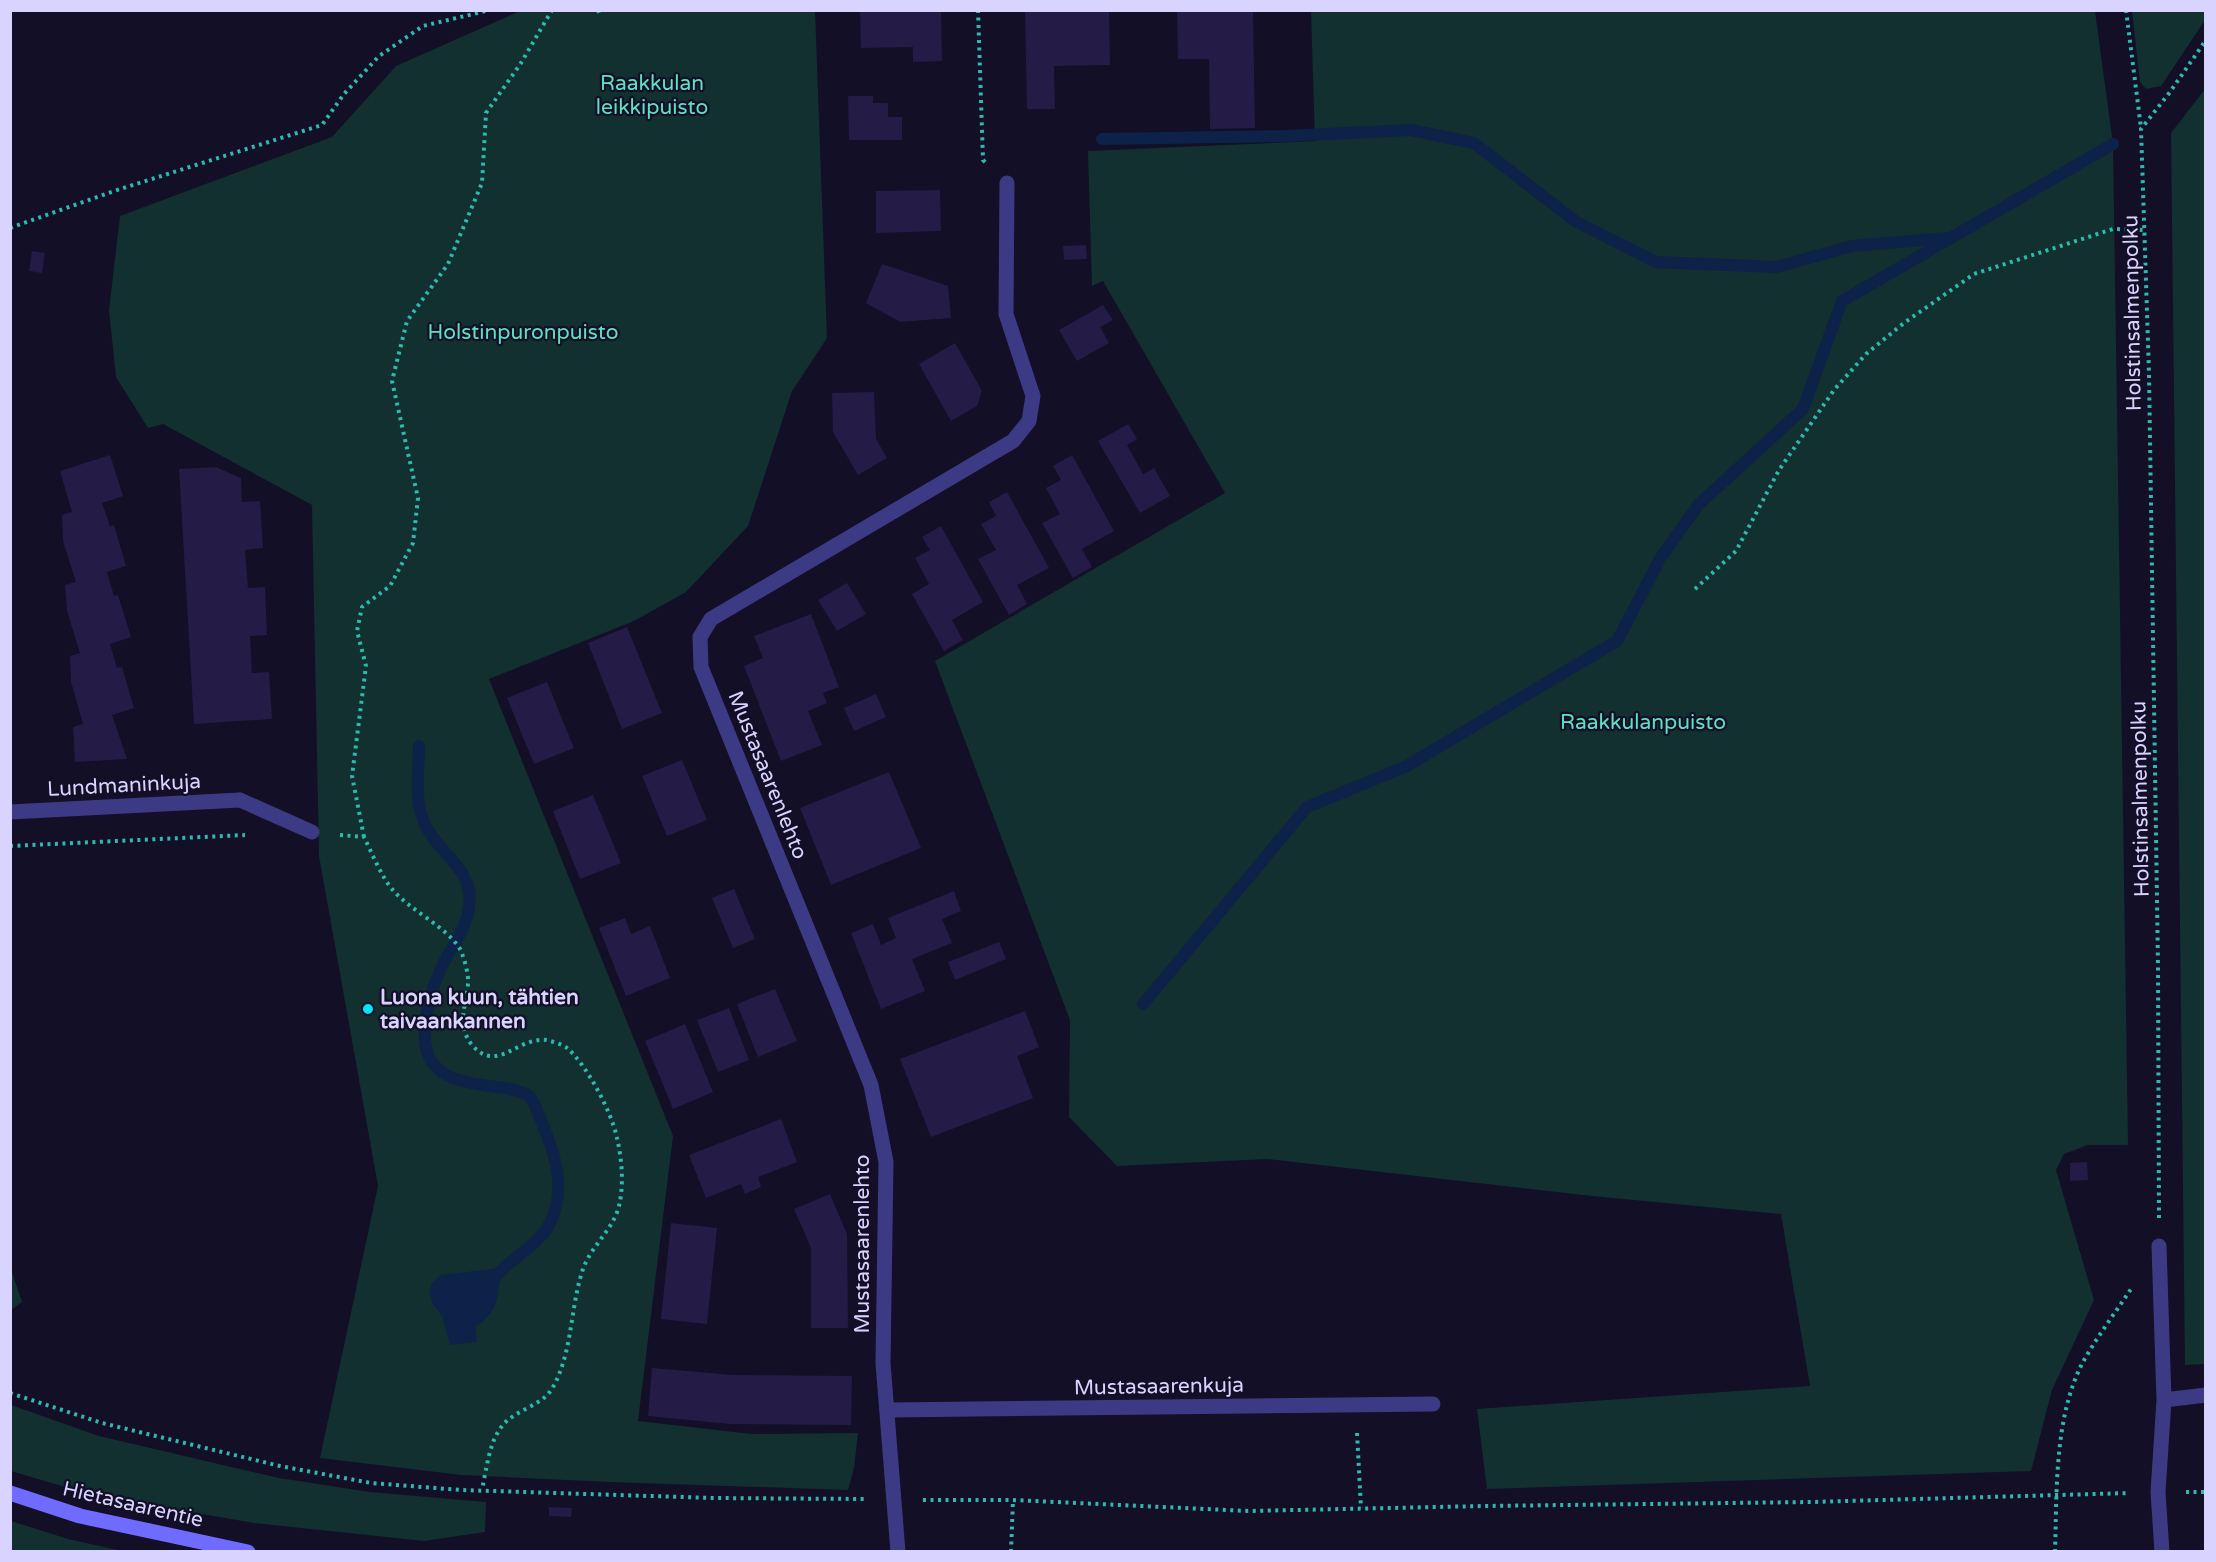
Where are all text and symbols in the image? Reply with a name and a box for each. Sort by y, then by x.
park label: Raakkulan leikkipuisto [596,71,708,120]
street label: Holstinsalmenpolku [2118,215,2147,411]
park label: Holstinpuronpuisto [428,320,618,345]
street label: Mustasaarenlehto [722,688,813,863]
street label: Holstinsalmenpolku [2126,701,2155,897]
park label: Raakkulanpuisto [1560,710,1726,735]
street label: Lundmaninkuja [46,769,202,802]
place label: Luona kuun, tähtien taivaankannen [380,985,579,1034]
marker: Luona kuun, tähtien taivaankannen [361,1002,375,1016]
street label: Mustasaarenlehto [850,1154,875,1334]
street label: Mustasaarenkuja [1074,1373,1244,1400]
street label: Hietasaarentie [60,1476,206,1533]

